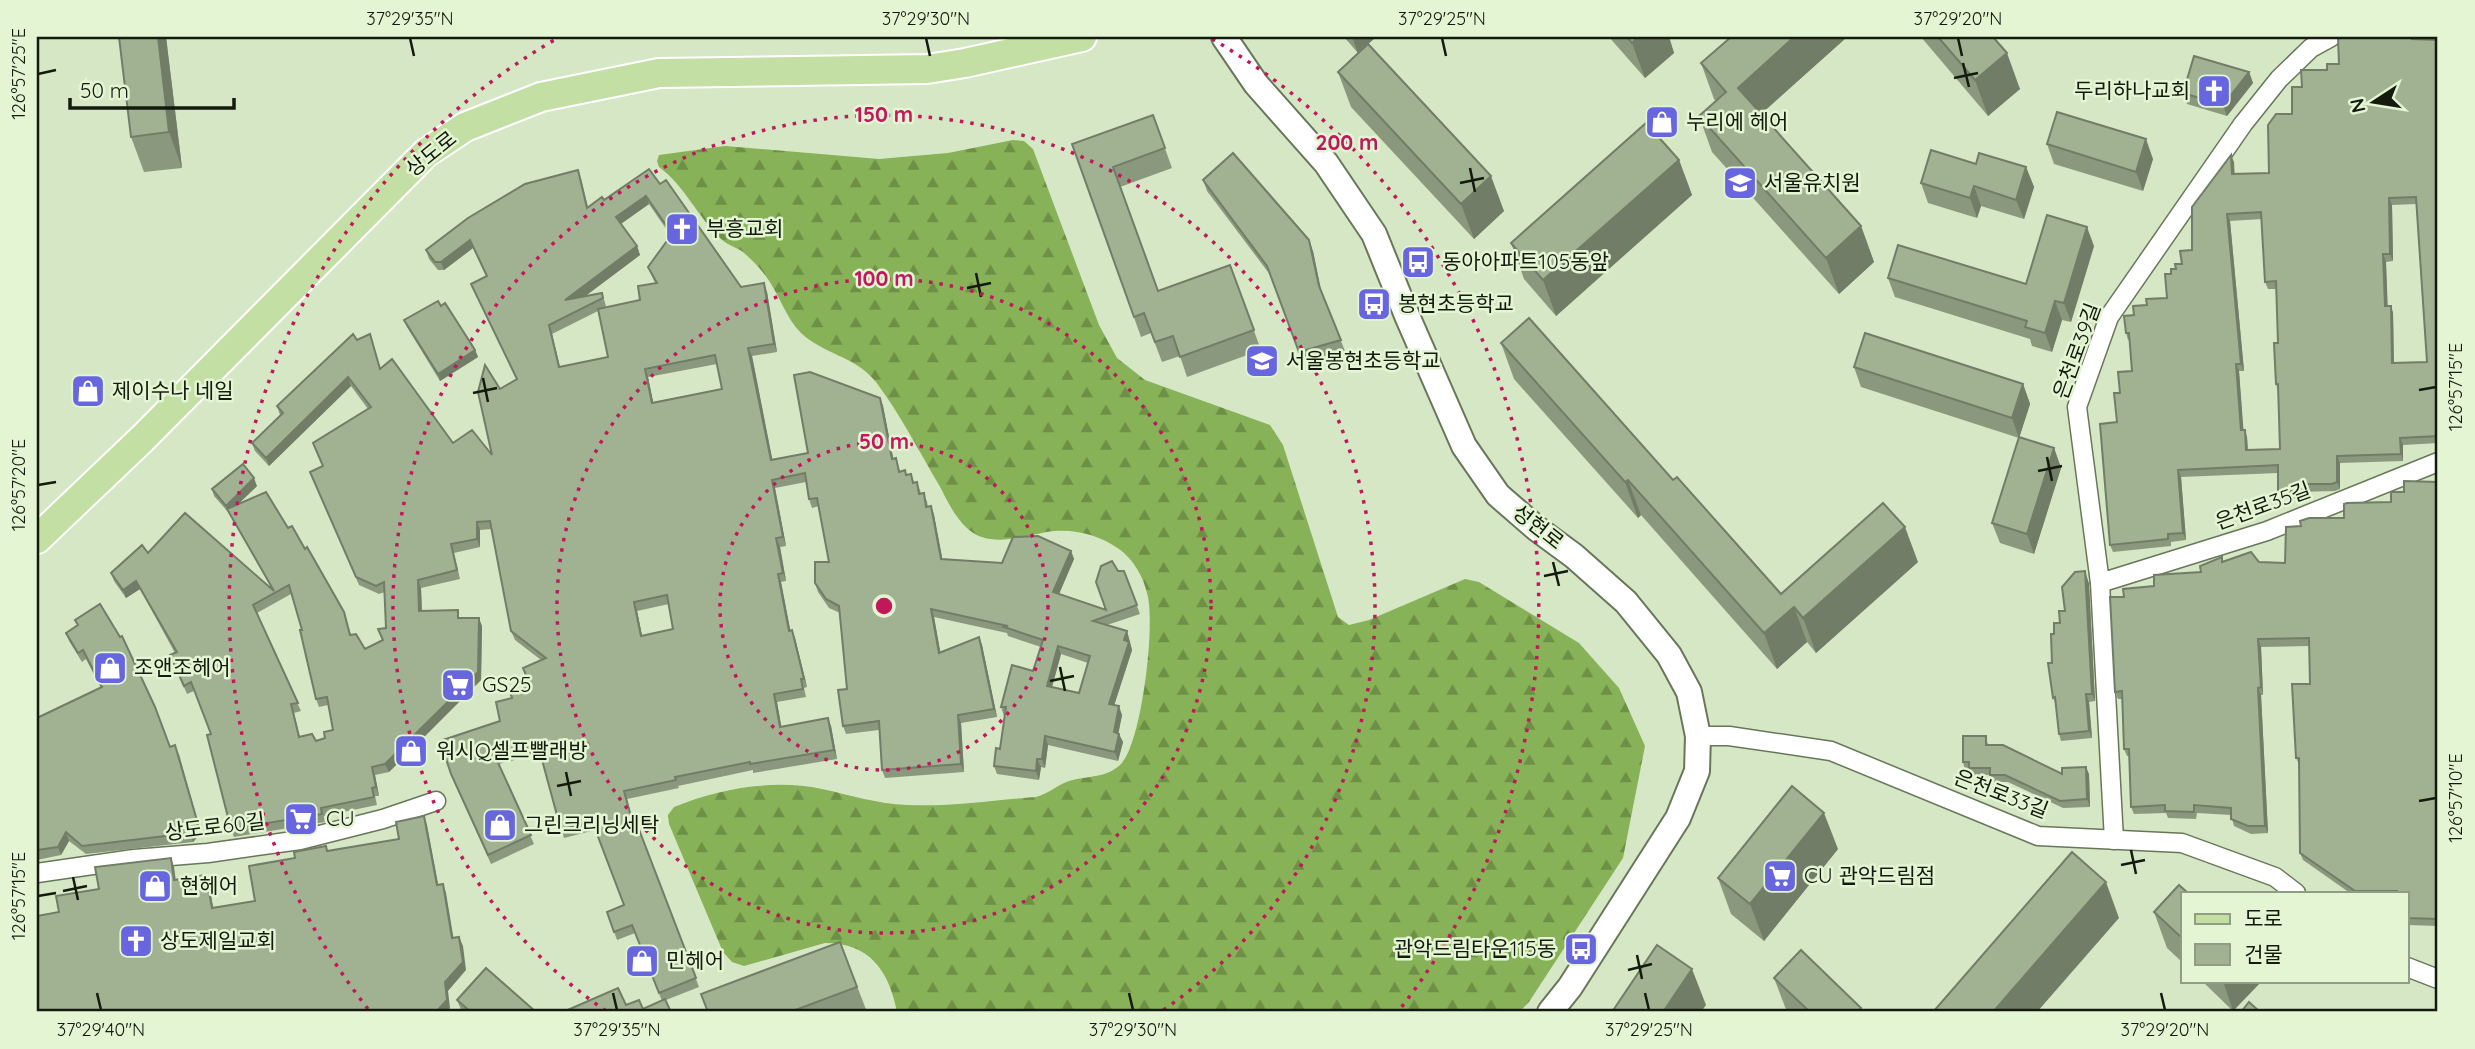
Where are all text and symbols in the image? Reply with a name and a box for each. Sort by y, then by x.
text: 37°29'35"N [366,7,454,30]
text: 37°29'30"N [882,7,970,30]
text: 37°29'25"N [1398,7,1486,30]
text: 37°29'20"N [1914,7,2002,30]
text: 126°57'25"E [7,28,30,120]
scale bar [70,66,234,110]
north arrow [2338,66,2408,136]
church icon: 두리하나교회 [2195,72,2233,110]
text: 50 m [80,77,129,103]
place label: 두리하나교회 [2074,77,2190,103]
text: N [2344,96,2371,115]
text: 150 m [855,101,913,127]
shop icon: 누리에 헤어 [1643,103,1681,141]
place label: 누리에 헤어 [1686,108,1788,134]
street label: 상도로 [400,125,461,182]
text: 200 m [1316,129,1378,155]
school or university icon: 서울유치원 [1721,164,1759,202]
place label: 서울유치원 [1764,169,1861,195]
church icon: 부흥교회 [663,210,701,248]
place label: 부흥교회 [706,215,783,241]
bus stop icon: 동아아파트105동앞 [1399,243,1437,281]
place label: 동아아파트105동앞 [1442,248,1609,274]
text: 100 m [854,265,914,291]
bus stop icon: 봉현초등학교 [1355,285,1393,323]
place label: 봉현초등학교 [1398,290,1514,316]
street label: 은천로39길 [2047,299,2105,402]
school or university icon: 서울봉현초등학교 [1243,342,1281,380]
text: 126°57'15"E [2444,343,2467,431]
place label: 서울봉현초등학교 [1286,347,1441,373]
shop icon: 제이수나 네일 [69,372,107,410]
place label: 제이수나 네일 [112,377,234,403]
text: 50 m [859,428,909,454]
text: 126°57'20"E [7,439,30,531]
street label: 은천로35길 [2211,476,2314,534]
street label: 성현로 [1508,498,1569,554]
centre of rings [872,594,896,618]
shop icon: 조앤조헤어 [91,649,129,687]
place label: 조앤조헤어 [134,654,231,680]
supermarket icon: GS25 [439,666,477,704]
place label: GS25 [482,671,531,697]
shop icon: 워시Q셀프빨래방 [392,732,430,770]
place label: 워시Q셀프빨래방 [436,737,588,763]
text: 126°57'10"E [2444,753,2467,843]
street label: 은천로33길 [1950,763,2052,823]
supermarket icon: CU [282,800,320,838]
place label: CU [326,805,355,831]
shop icon: 그린크리닝세탁 [481,806,519,844]
street label: 상도로60길 [163,807,267,845]
place label: 그린크리닝세탁 [524,811,659,837]
text: 126°57'15"E [7,852,30,940]
supermarket icon: CU 관악드림점 [1761,857,1799,895]
place label: CU 관악드림점 [1804,862,1935,888]
shop icon: 현헤어 [136,867,174,905]
place label: 현헤어 [180,872,238,898]
legend [2181,892,2408,982]
text: 도로 [2244,905,2283,931]
church icon: 상도제일교회 [117,922,155,960]
place label: 상도제일교회 [160,927,276,953]
bus stop icon: 관악드림타운115동 [1562,930,1600,968]
place label: 관악드림타운115동 [1394,935,1556,961]
text: 건물 [2244,941,2283,967]
shop icon: 민헤어 [623,942,661,980]
place label: 민헤어 [666,947,724,973]
text: 37°29'40"N [57,1018,145,1041]
text: 37°29'35"N [573,1018,661,1041]
text: 37°29'30"N [1089,1018,1177,1041]
text: 37°29'25"N [1605,1018,1693,1041]
text: 37°29'20"N [2121,1018,2209,1041]

